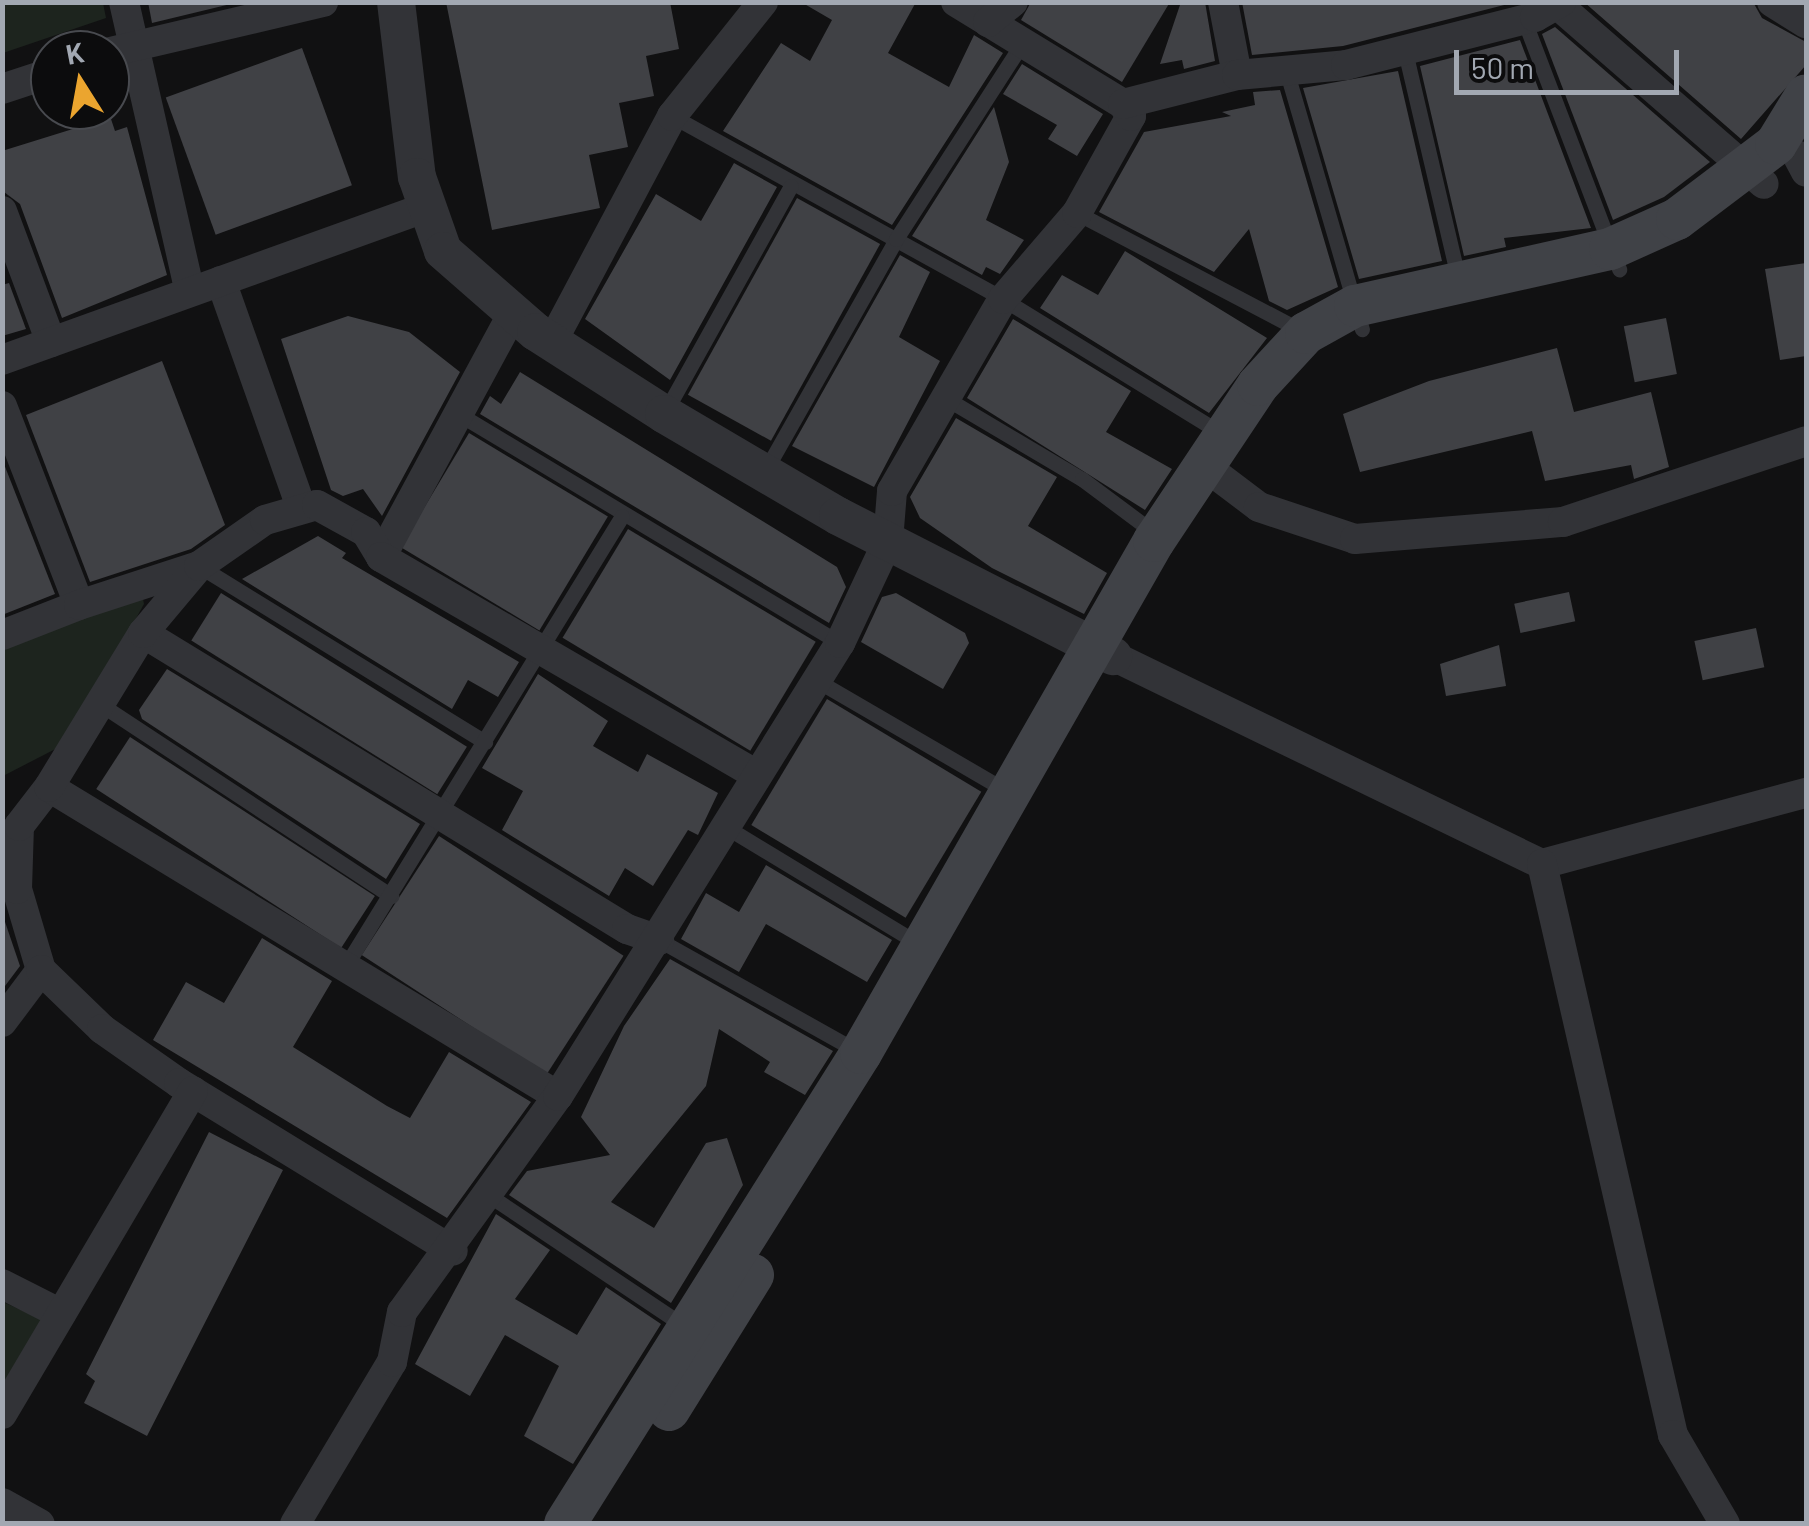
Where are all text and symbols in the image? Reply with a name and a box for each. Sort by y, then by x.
north arrow [30,30,130,130]
scale bar [1459,30,1684,92]
text: K [63,34,87,71]
text: 50 m [1471,49,1534,85]

